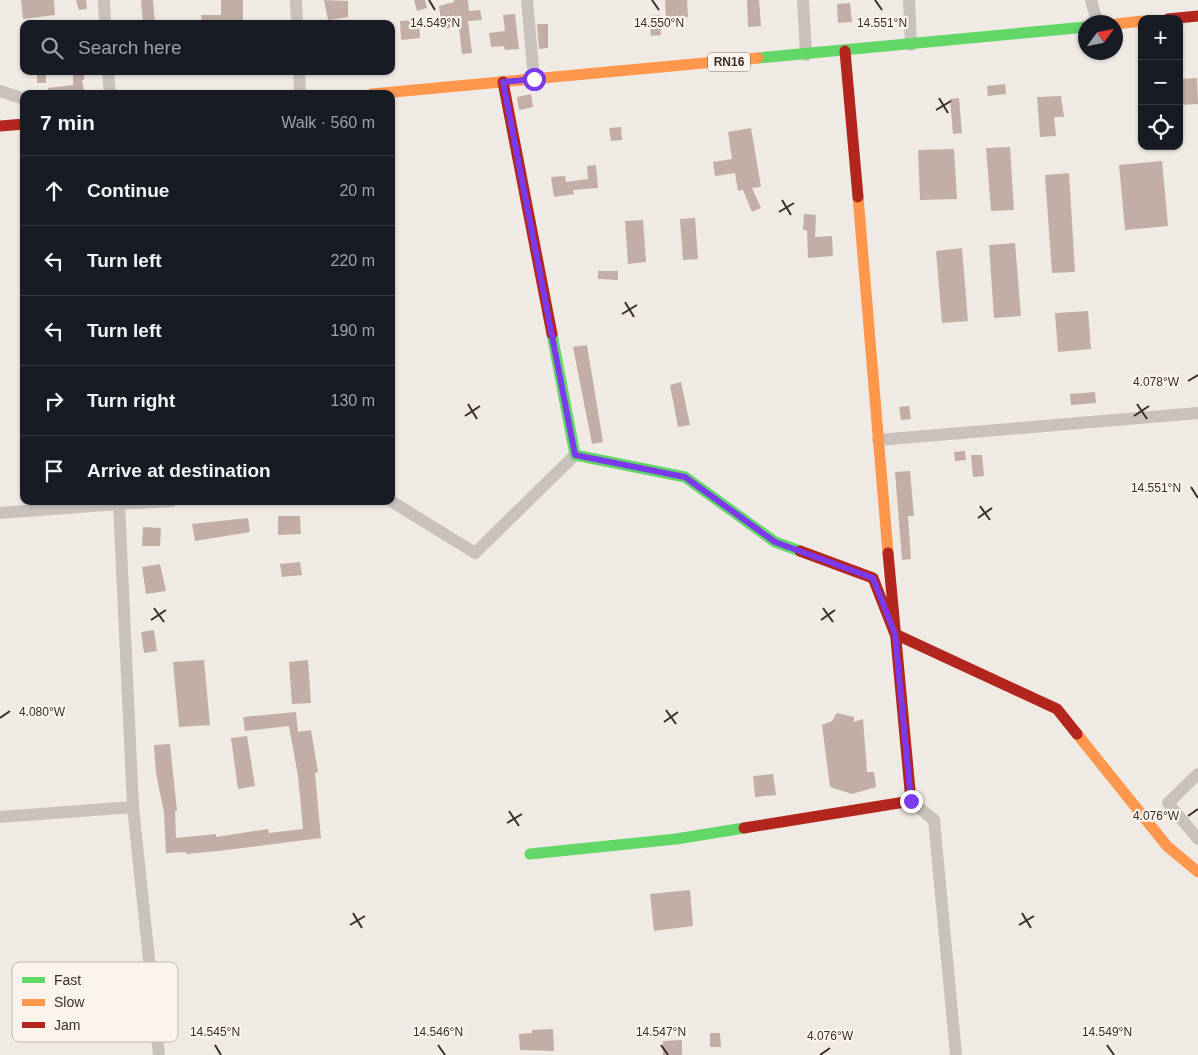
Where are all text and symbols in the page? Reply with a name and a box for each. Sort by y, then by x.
north arrow [1078,15,1123,60]
map controls [1138,15,1183,150]
button: + [1138,15,1183,60]
text: 14.549°N [410,16,460,30]
text: 14.550°N [634,16,684,30]
text: 14.551°N [857,16,907,30]
search box [20,20,395,75]
icon: search [38,34,66,62]
text: Search here [78,37,182,58]
road number: RN16 [708,52,750,72]
button: − [1138,60,1183,105]
route start [523,68,546,91]
button: locate [1138,105,1183,150]
text: 7 min [40,111,95,134]
text: Walk · 560 m [281,114,375,131]
icon: ahead [40,177,68,205]
text: Continue [87,180,169,201]
text: 20 m [339,182,375,199]
icon: left [40,247,68,275]
text: Turn left [87,250,162,271]
text: 220 m [331,252,375,269]
icon: left [40,317,68,345]
text: Turn left [87,320,162,341]
text: 190 m [331,322,375,339]
text: 4.078°W [1133,375,1180,389]
icon: right [40,387,68,415]
text: Turn right [87,390,175,411]
text: 130 m [331,392,375,409]
icon: arrive [40,457,68,485]
text: Arrive at destination [87,460,271,481]
text: 14.551°N [1131,481,1181,495]
text: 4.080°W [19,705,66,719]
route end [900,790,923,813]
text: 4.076°W [1133,809,1180,823]
legend [12,962,178,1042]
text: Fast [54,972,81,988]
text: Slow [54,994,85,1010]
text: Jam [54,1017,80,1033]
text: 14.545°N [190,1025,240,1039]
text: 14.546°N [413,1025,463,1039]
text: 14.547°N [636,1025,686,1039]
text: 14.549°N [1082,1025,1132,1039]
text: 4.076°W [807,1029,854,1043]

